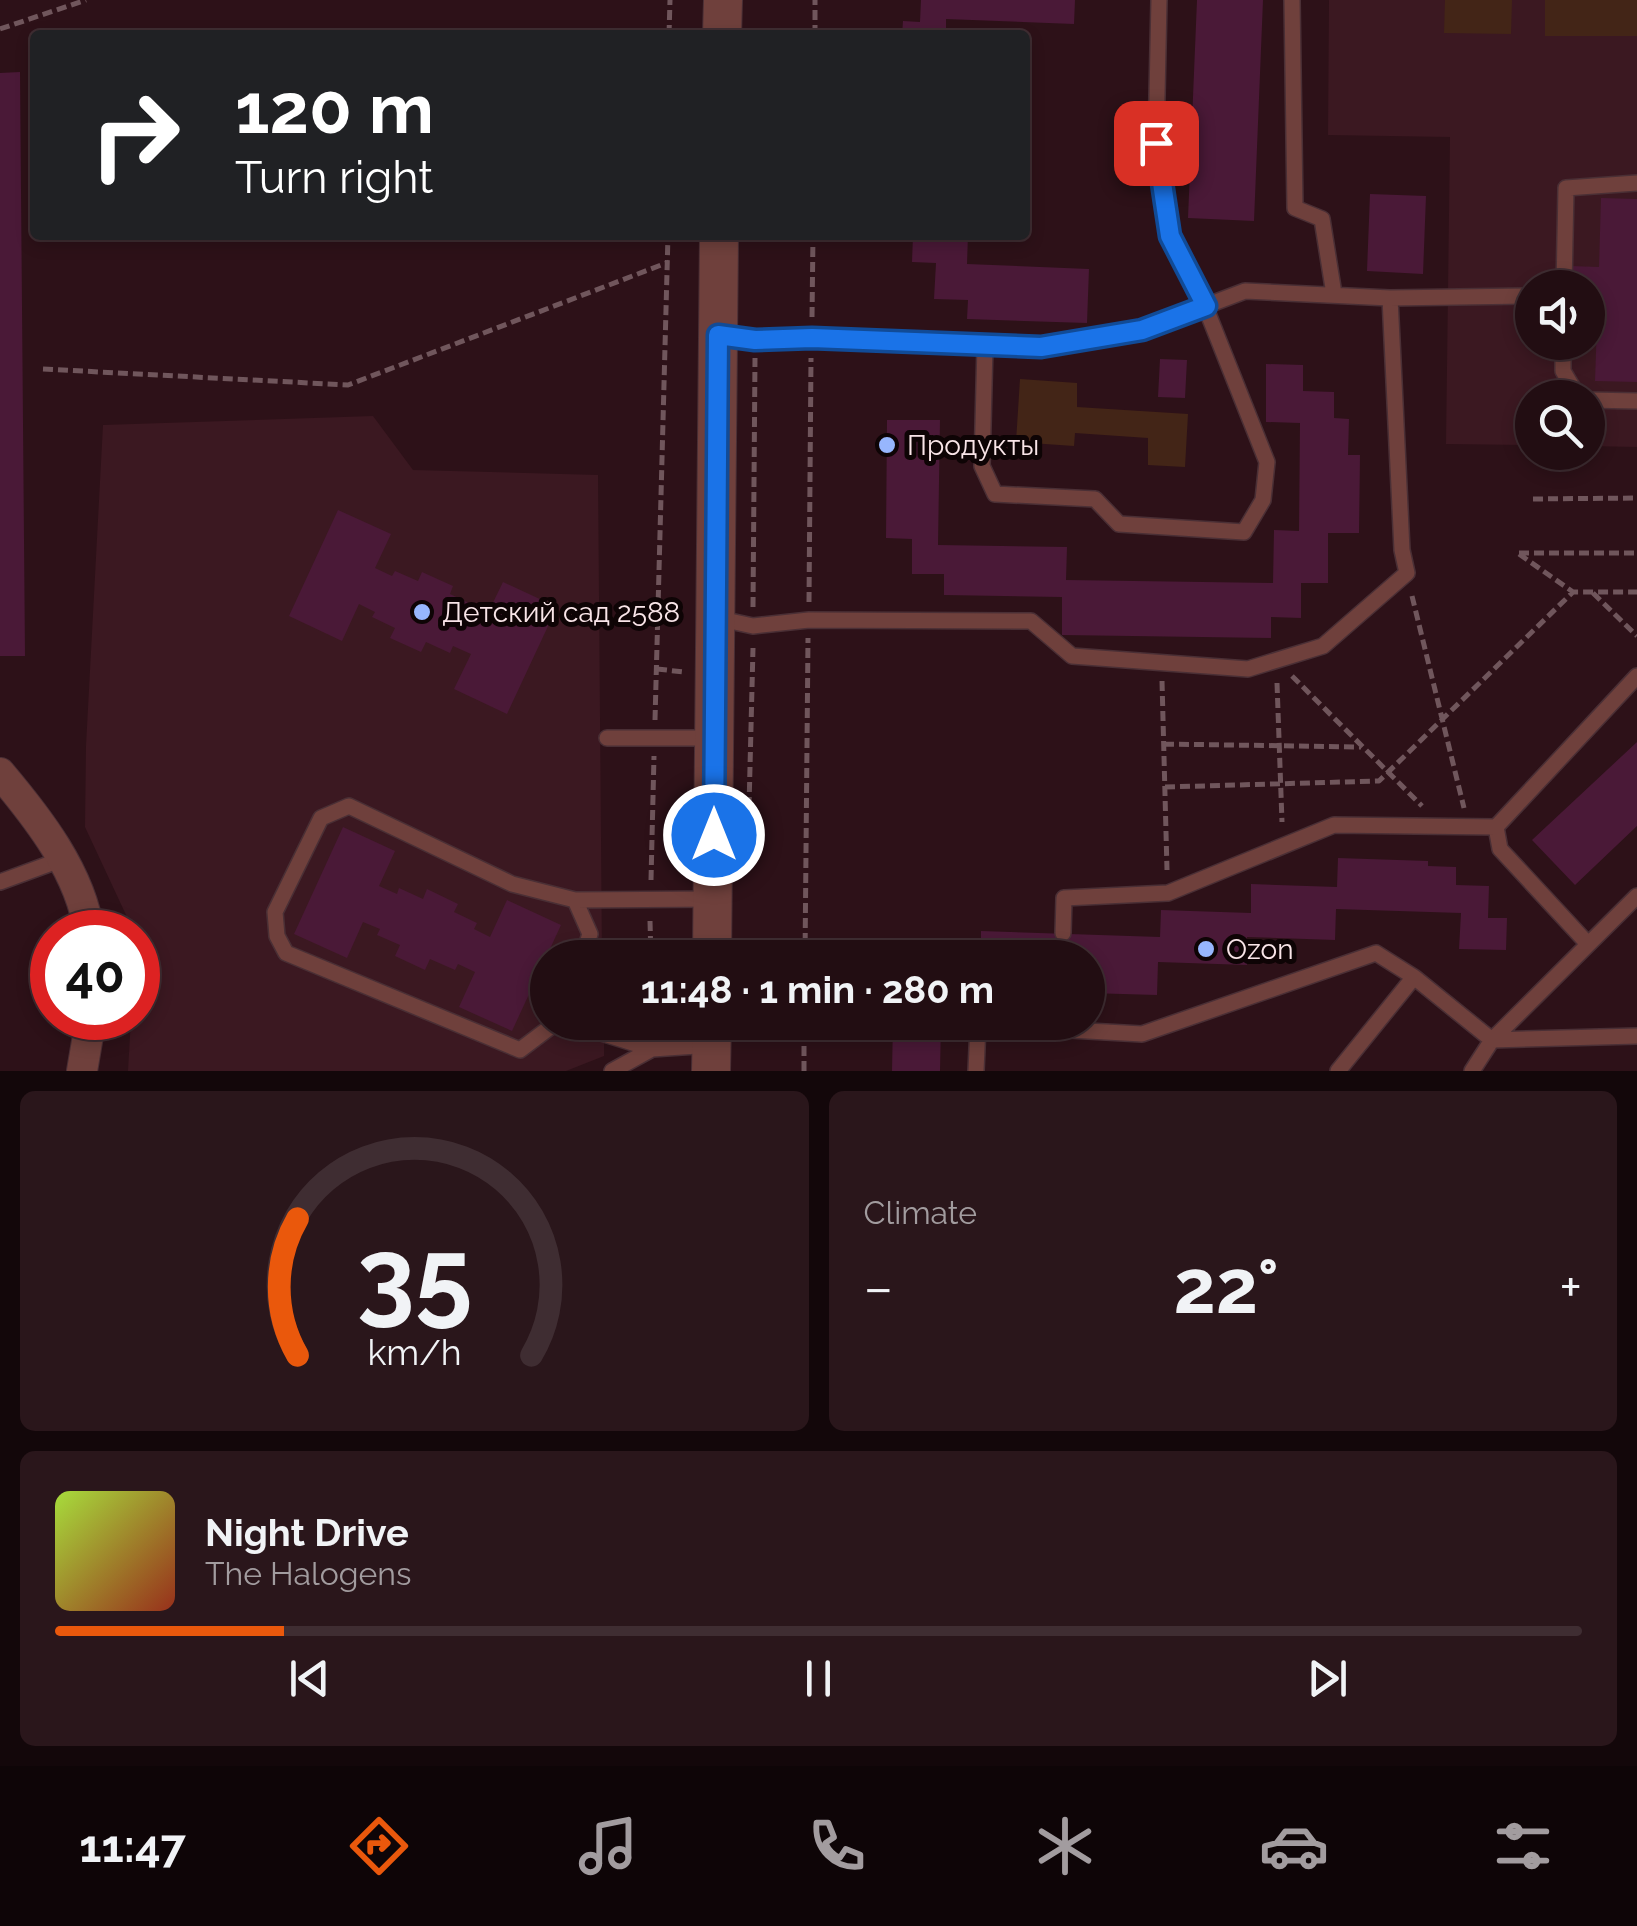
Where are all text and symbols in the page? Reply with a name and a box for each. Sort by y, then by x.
text: 120 m [235,67,434,149]
icon: right [70,70,200,200]
pin [1114,101,1199,186]
icon: arrive [1129,116,1184,171]
text: Turn right [235,151,433,204]
map controls [1515,270,1605,470]
button: sound [1515,270,1605,360]
button: search [1515,380,1605,470]
place label: Продукты [907,429,1039,462]
marker: Продукты [876,434,898,456]
place label: Детский сад 2588 [442,596,680,629]
marker: Детский сад 2588 [411,601,433,623]
position arrow [662,783,766,887]
speed limit sign: 40 [30,910,160,1040]
place label: Ozon [1226,933,1293,966]
marker: Ozon [1195,938,1217,960]
text: 11:48 · 1 min · 280 m [641,967,994,1012]
text: Climate [864,1194,977,1231]
text: 35 [356,1215,472,1337]
text: 22° [1173,1242,1279,1331]
text: − [864,1255,893,1320]
text: + [1559,1255,1582,1320]
text: km/h [367,1331,461,1373]
text: Night Drive [205,1510,409,1555]
text: The Halogens [205,1555,411,1592]
icon: previous [282,1651,337,1706]
icon: pause [791,1651,846,1706]
icon: next [1300,1651,1355,1706]
icon: directions [344,1811,414,1881]
icon: music [573,1811,643,1881]
icon: phone [802,1811,872,1881]
icon: climate [1030,1811,1100,1881]
icon: car [1259,1811,1329,1881]
icon: filters [1488,1811,1558,1881]
text: 11:47 [79,1820,186,1873]

